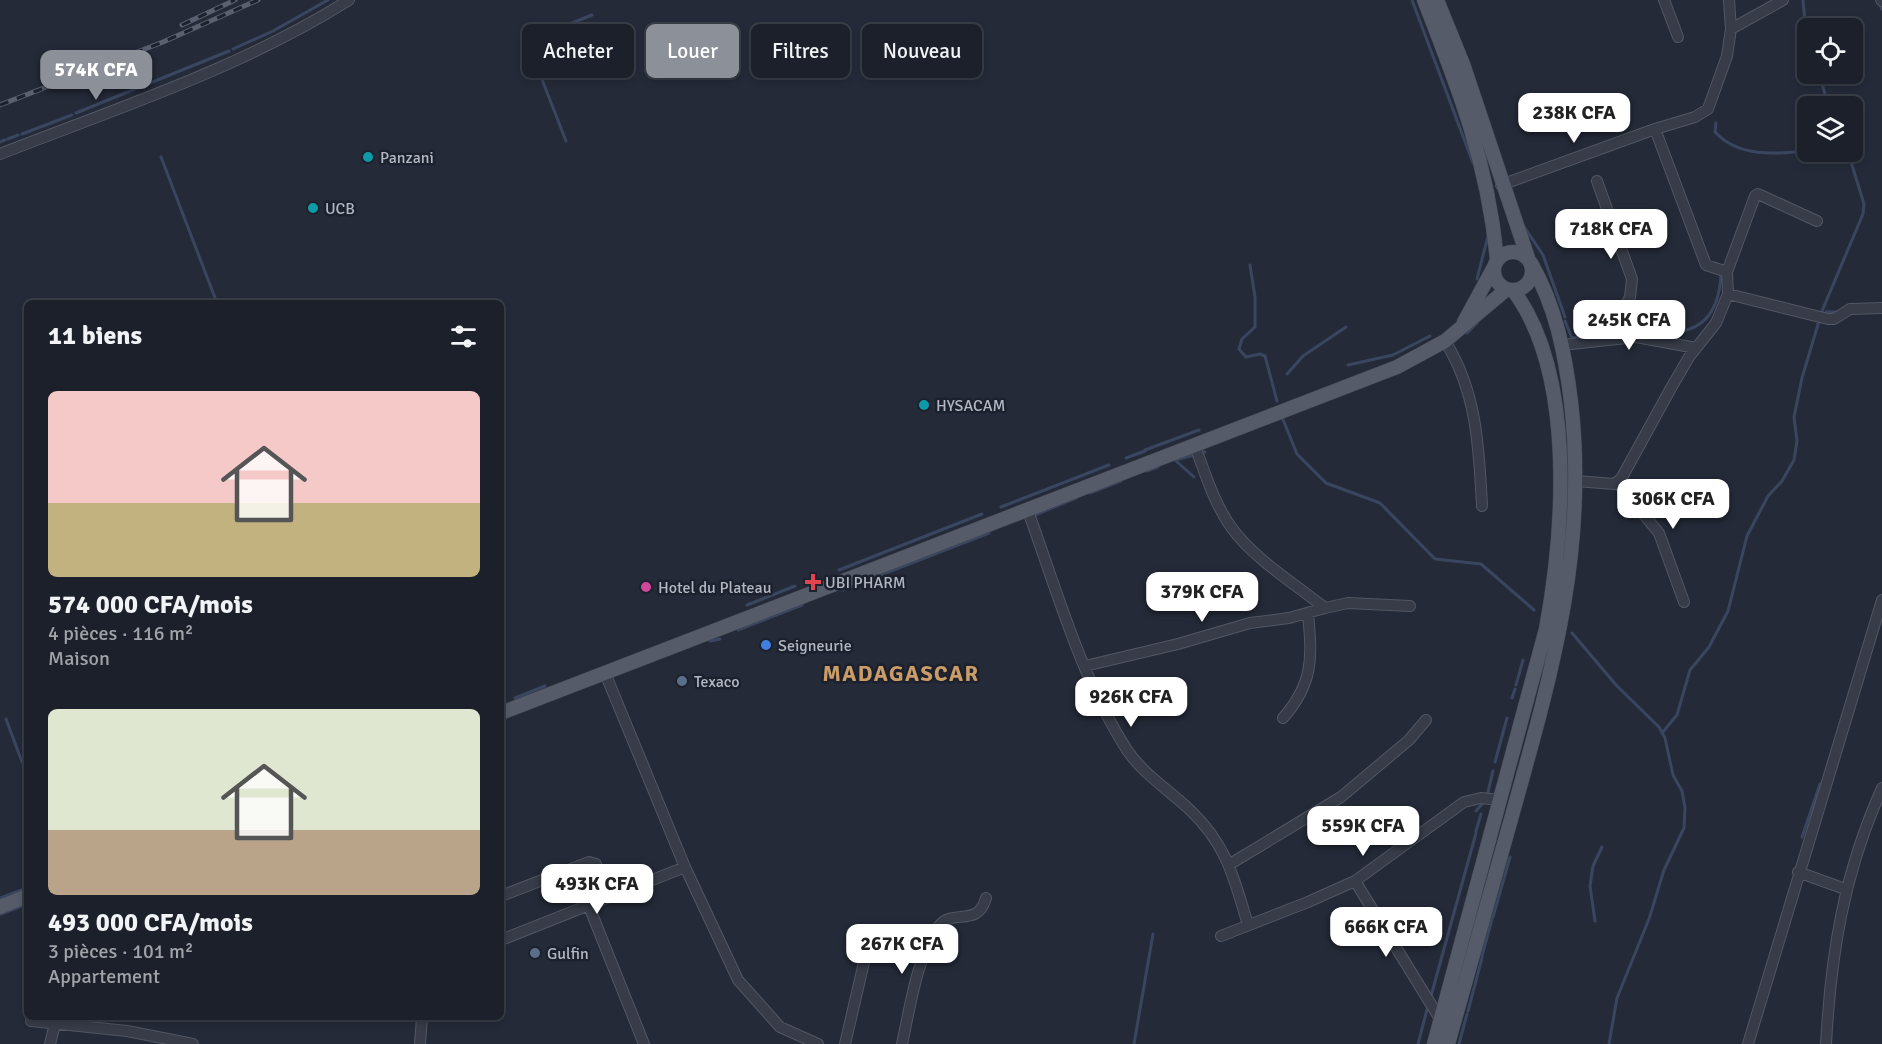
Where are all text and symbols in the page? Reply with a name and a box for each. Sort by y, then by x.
map controls [1797,18,1863,162]
button: locate [1797,18,1863,84]
chip: Acheter [522,24,634,78]
chip: Louer [646,24,739,78]
chip: Filtres [751,24,850,78]
chip: Nouveau [862,24,982,78]
pin: 574K CFA [34,50,158,101]
text: 574K CFA [54,57,138,82]
pin: 238K CFA [1512,93,1636,144]
button: layers [1797,96,1863,162]
text: 238K CFA [1532,100,1616,125]
place label: Panzani [380,148,434,168]
marker: Panzani [361,150,375,164]
place label: UCB [325,199,355,219]
marker: UCB [306,201,320,215]
pin: 718K CFA [1549,209,1673,260]
text: 718K CFA [1569,216,1653,241]
pin: 245K CFA [1567,300,1691,351]
text: 245K CFA [1587,307,1671,332]
text: 11 biens [48,320,142,352]
icon: filters [447,320,480,353]
place label: HYSACAM [936,396,1005,416]
marker: HYSACAM [917,398,931,412]
icon: home [210,430,318,538]
pin: 306K CFA [1611,479,1735,530]
text: 306K CFA [1631,486,1715,511]
pin: 379K CFA [1140,572,1264,623]
place label: UBI PHARM [825,573,906,593]
marker: UBI PHARM [806,575,820,589]
place label: Hotel du Plateau [658,578,771,598]
text: 379K CFA [1160,579,1244,604]
marker: Hotel du Plateau [639,580,653,594]
text: 574 000 CFA/mois [48,589,253,621]
text: 4 pièces · 116 m² [48,621,193,646]
place label: Seigneurie [778,636,852,656]
marker: Seigneurie [759,638,773,652]
text: Maison [48,646,110,671]
district label: MADAGASCAR [822,660,980,687]
place label: Texaco [694,672,740,692]
marker: Texaco [675,674,689,688]
pin: 926K CFA [1069,677,1193,728]
text: 926K CFA [1089,684,1173,709]
icon: home [210,748,318,856]
pin: 559K CFA [1301,806,1425,857]
text: 559K CFA [1321,813,1405,838]
pin: 493K CFA [535,864,659,915]
text: 493K CFA [555,871,639,896]
text: 493 000 CFA/mois [48,907,253,939]
pin: 666K CFA [1324,907,1448,958]
text: 666K CFA [1344,914,1428,939]
pin: 267K CFA [840,924,964,975]
text: 267K CFA [860,931,944,956]
text: 3 pièces · 101 m² [48,939,193,964]
place label: Gulfin [547,944,589,964]
marker: Gulfin [528,946,542,960]
text: Appartement [48,964,160,989]

